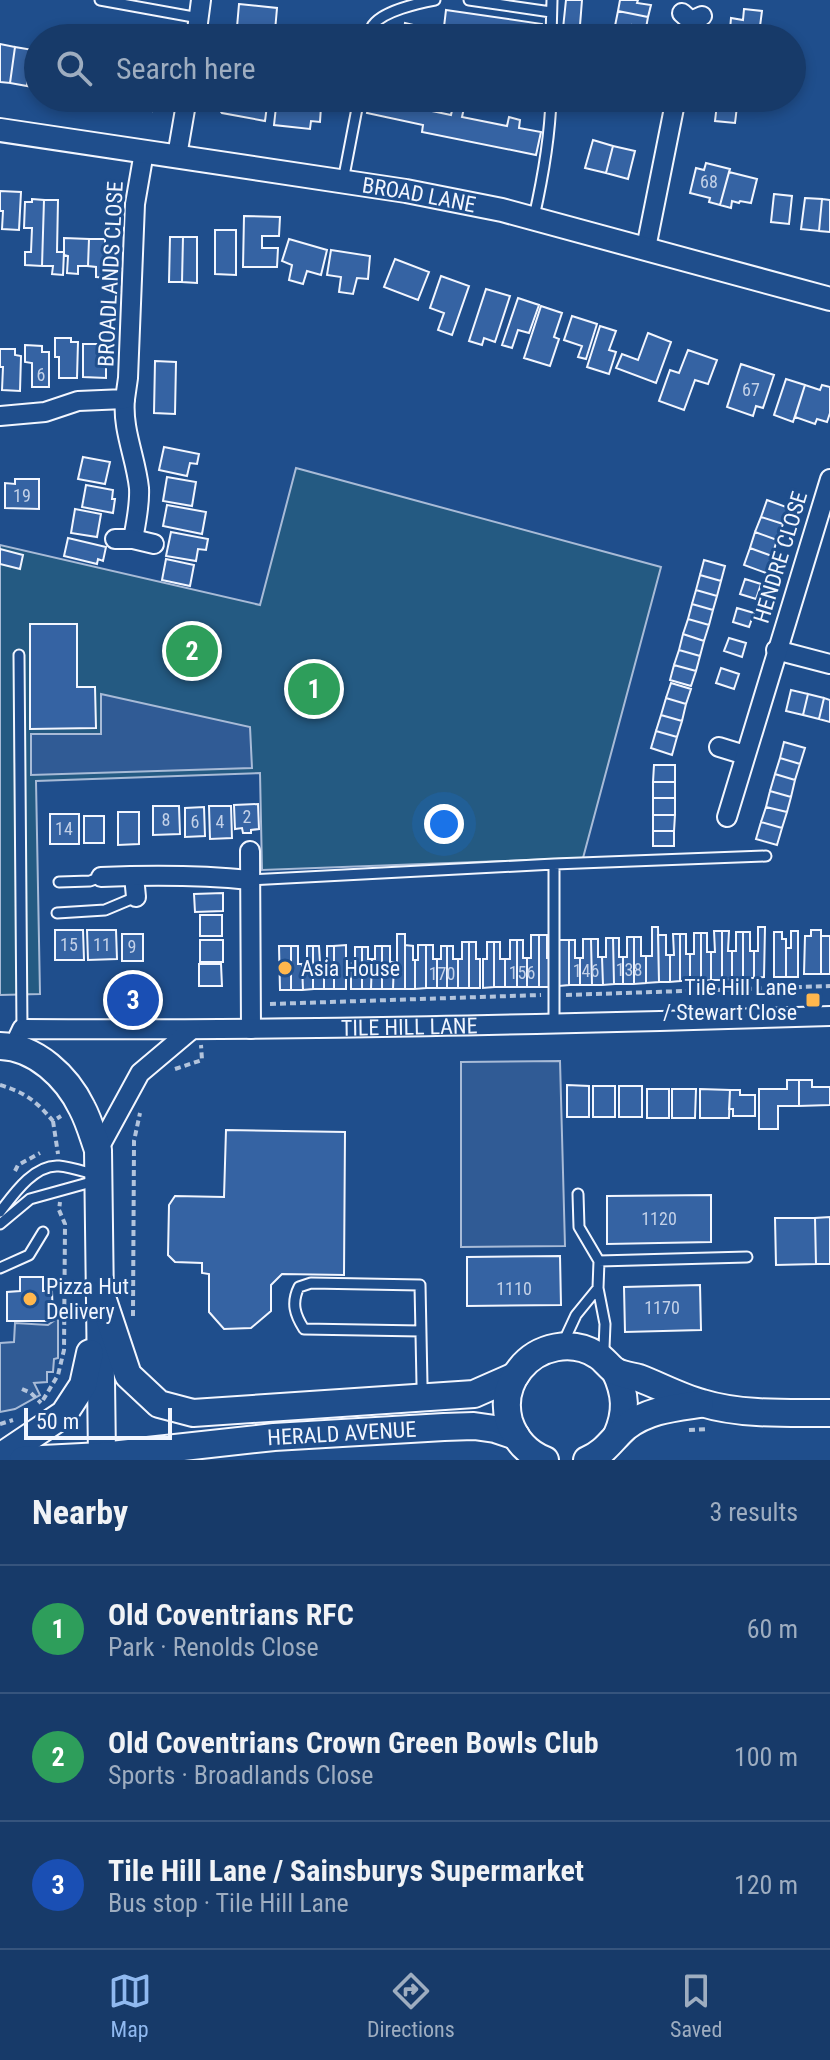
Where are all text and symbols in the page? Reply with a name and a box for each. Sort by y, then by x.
search box [24,24,806,112]
icon: search [52,46,96,90]
text: Search here [116,51,256,86]
house number: 68 [700,171,718,192]
street label: BROAD LANE [361,173,478,218]
street label: BROADLANDS CLOSE [93,181,128,367]
house number: 6 [37,364,45,385]
house number: 67 [742,379,760,400]
house number: 19 [13,485,31,506]
street label: HENDRE CLOSE [749,488,812,626]
pin: 2 [166,621,218,681]
pin: 1 [288,659,340,719]
your location [424,804,464,844]
house number: 2 [243,806,252,827]
house number: 8 [162,809,170,830]
house number: 6 [191,811,199,832]
house number: 4 [216,811,225,832]
house number: 14 [55,818,73,839]
house number: 15 [60,934,78,955]
house number: 11 [93,934,111,955]
house number: 9 [128,936,136,957]
place label: Asia House [301,956,400,981]
marker: Asia House [276,959,294,977]
house number: 138 [616,959,642,980]
house number: 146 [573,960,599,981]
house number: 156 [509,962,535,983]
house number: 170 [429,963,455,984]
pin: 3 [107,970,159,1030]
place label: Tile Hill Lane / Stewart Close [663,975,797,1025]
marker: Tile Hill Lane / Stewart Close [804,991,822,1009]
street label: TILE HILL LANE [341,1013,478,1041]
house number: 1120 [641,1208,677,1229]
place label: Pizza Hut Delivery [46,1274,129,1324]
house number: 1110 [496,1278,532,1299]
marker: Pizza Hut Delivery [21,1290,39,1308]
house number: 1170 [644,1297,680,1318]
scale bar [24,1404,172,1440]
text: 50 m [36,1409,79,1434]
street label: HERALD AVENUE [267,1417,417,1450]
text: Nearby [32,1492,128,1532]
text: 3 results [709,1497,798,1527]
text: Old Coventrians RFC [108,1597,354,1632]
text: 1 [51,1614,65,1644]
text: 60 m [747,1614,798,1644]
text: Park · Renolds Close [108,1632,319,1662]
text: Old Coventrians Crown Green Bowls Club [108,1725,599,1760]
text: 2 [51,1742,65,1772]
text: 100 m [734,1742,798,1772]
text: Sports · Broadlands Close [108,1760,374,1790]
text: Tile Hill Lane / Sainsburys Supermarket [108,1853,584,1888]
text: 3 [51,1870,65,1900]
text: 120 m [734,1870,798,1900]
text: Bus stop · Tile Hill Lane [108,1888,349,1918]
tab: Map [108,1969,152,2042]
tab: Directions [367,1969,455,2042]
tab: Saved [670,1969,722,2042]

